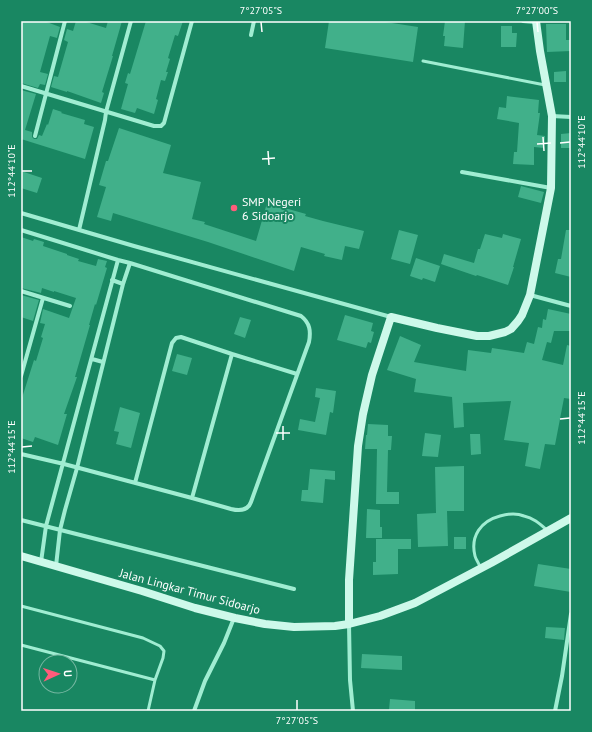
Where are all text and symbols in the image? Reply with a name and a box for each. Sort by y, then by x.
text: 7°27'05"S [240,4,282,17]
text: 7°27'00"S [516,4,558,17]
text: 112°44'10"E [575,115,588,169]
text: 112°44'10"E [5,144,18,198]
place label: SMP Negeri 6 Sidoarjo [242,194,301,223]
marker: SMP Negeri 6 Sidoarjo [229,203,239,213]
text: 112°44'15"E [575,391,588,445]
text: 112°44'15"E [5,420,18,474]
street label: Jalan Lingkar Timur Sidoarjo [117,565,262,617]
north arrow [38,654,78,694]
text: U [61,670,75,677]
text: 7°27'05"S [276,714,318,727]

